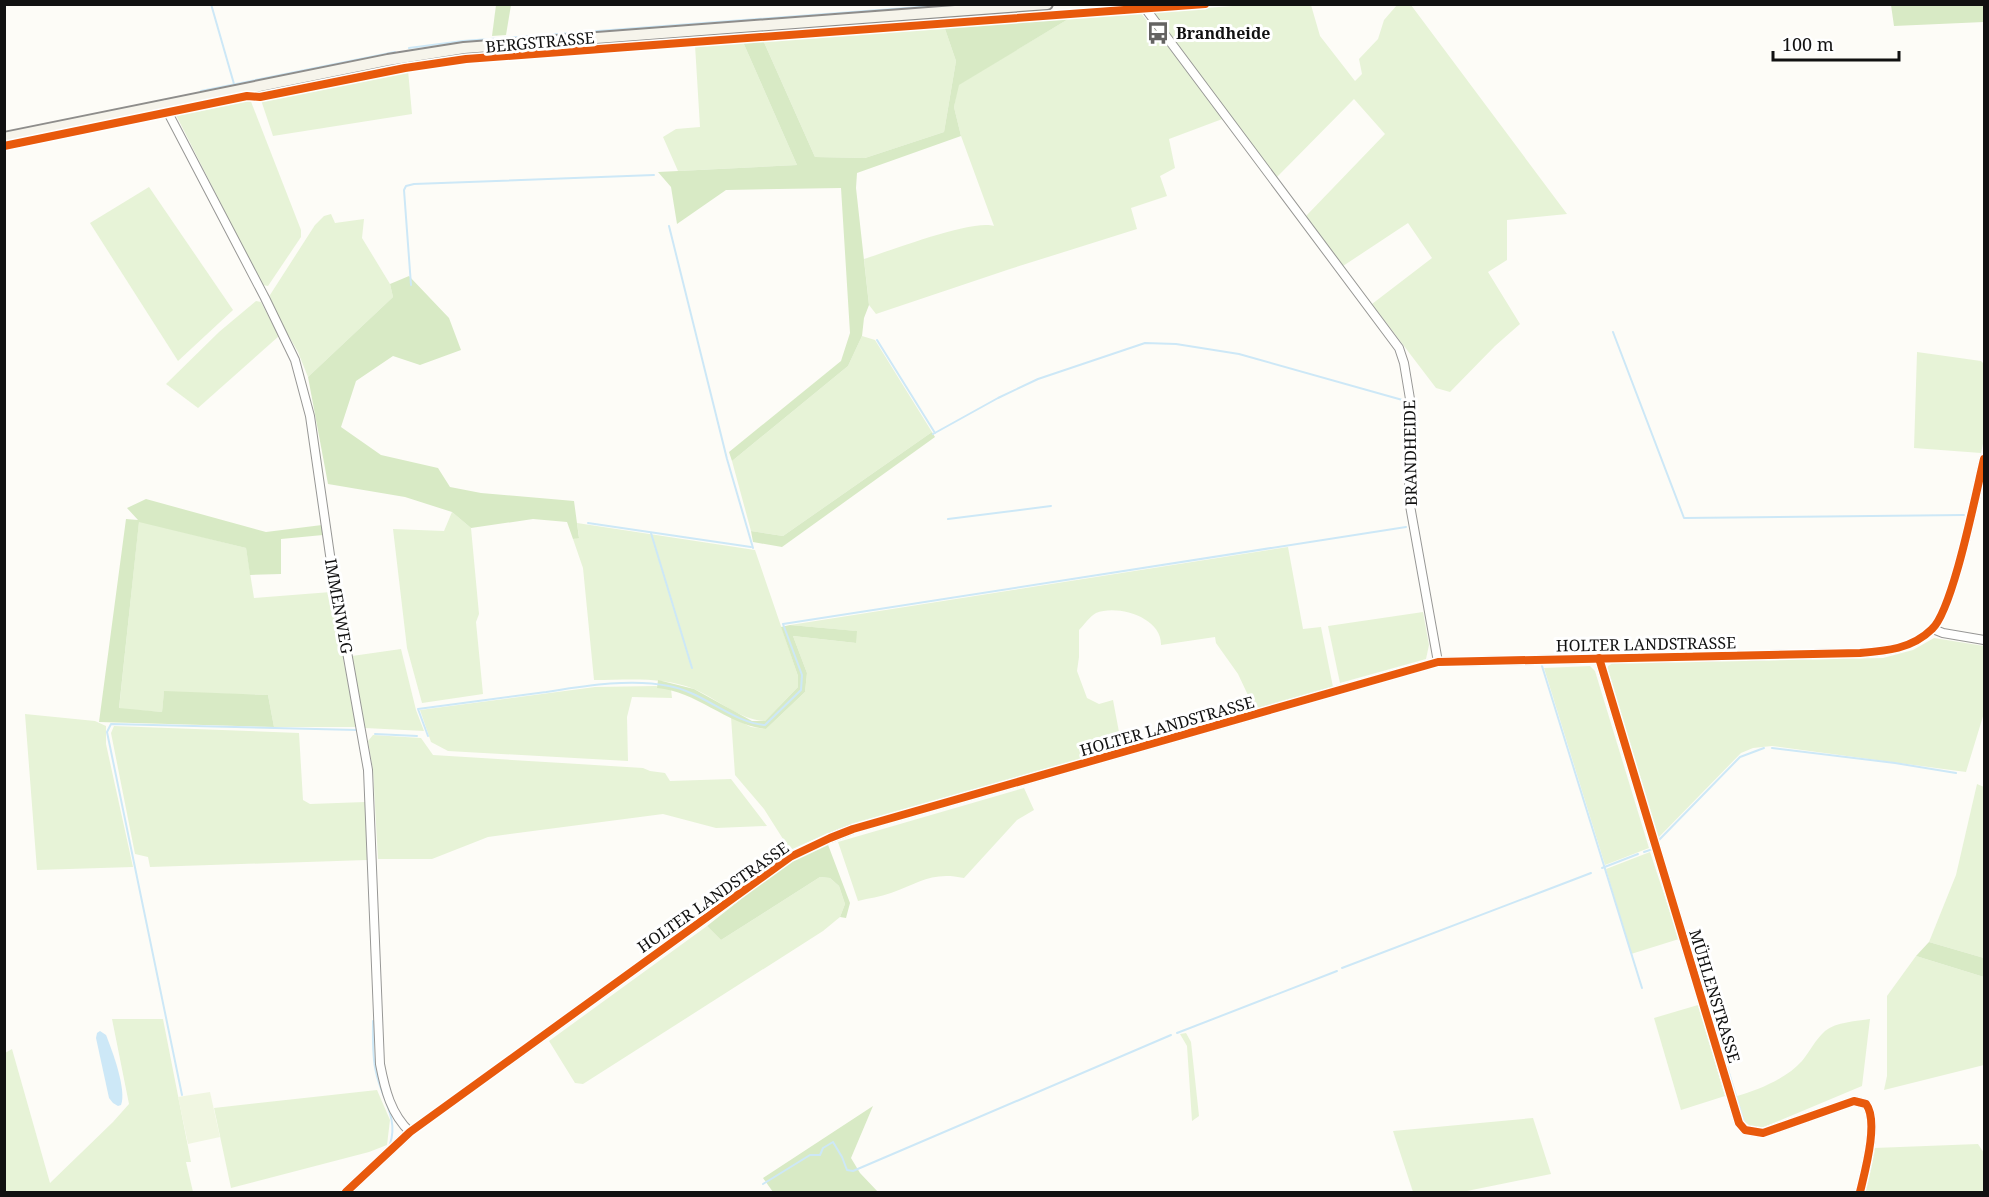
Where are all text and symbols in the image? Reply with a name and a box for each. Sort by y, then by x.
bus stop icon: Brandheide [1145,20,1171,46]
place label: Brandheide [1176,22,1270,44]
scale bar [1773,24,1899,62]
street label: BERGSTRASSE [485,26,595,58]
text: 100 m [1782,32,1834,56]
street label: BRANDHEIDE [1398,400,1422,506]
street label: IMMENWEG [320,557,358,656]
street label: HOLTER LANDSTRASSE [1556,631,1736,657]
street label: HOLTER LANDSTRASSE [1077,691,1257,761]
street label: HOLTER LANDSTRASSE [633,836,793,958]
street label: MÜHLENSTRASSE [1684,926,1746,1066]

